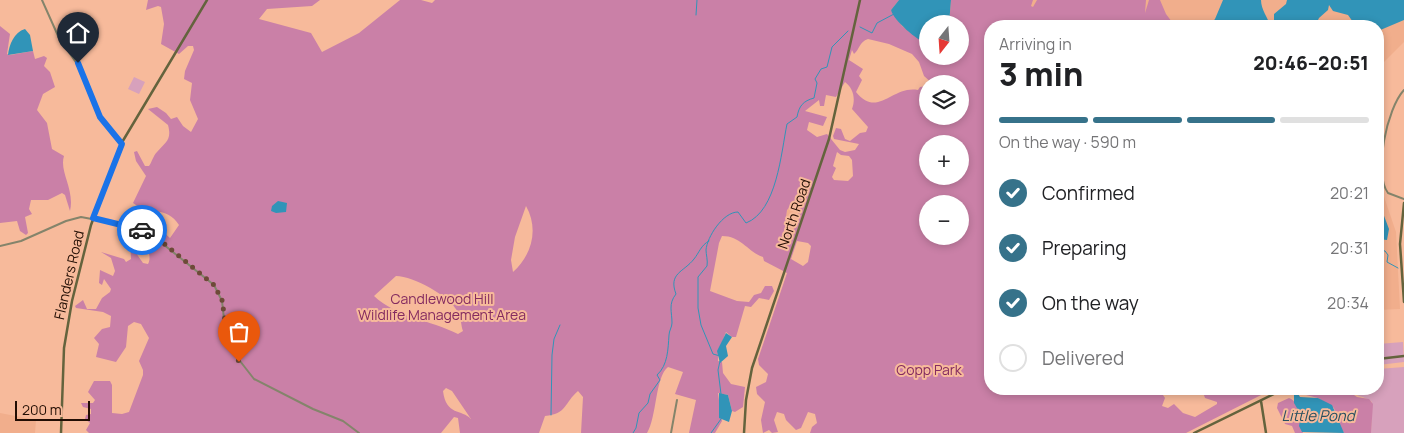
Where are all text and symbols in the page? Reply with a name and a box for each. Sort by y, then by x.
pin [57,12,99,63]
north arrow [919,15,969,65]
map controls [919,15,969,245]
icon: home [64,19,92,47]
text: Arriving in [999,33,1072,55]
text: 20:46–20:51 [1253,50,1369,76]
text: 3 min [999,52,1083,96]
button: layers [919,75,969,125]
text: On the way · 590 m [999,131,1136,153]
button: + [919,135,969,185]
street label: North Road [773,176,814,251]
icon: check [999,179,1027,207]
text: Confirmed [1042,180,1135,206]
text: 20:21 [1330,182,1369,204]
button: − [919,195,969,245]
courier [117,205,167,255]
icon: car [128,216,156,244]
street label: Flanders Road [49,228,88,321]
icon: check [999,234,1027,262]
text: Preparing [1042,235,1127,261]
text: 20:31 [1330,237,1369,259]
park label: Candlewood Hill Wildlife Management Area [358,289,526,324]
icon: check [999,289,1027,317]
text: On the way [1042,290,1139,316]
text: 20:34 [1327,292,1369,314]
pin [218,311,260,362]
icon: bag [225,318,253,346]
text: Delivered [1042,345,1124,371]
park label: Copp Park [896,360,963,379]
scale bar [15,398,90,421]
text: 200 m [22,400,62,419]
water label: Little Pond [1281,405,1357,426]

